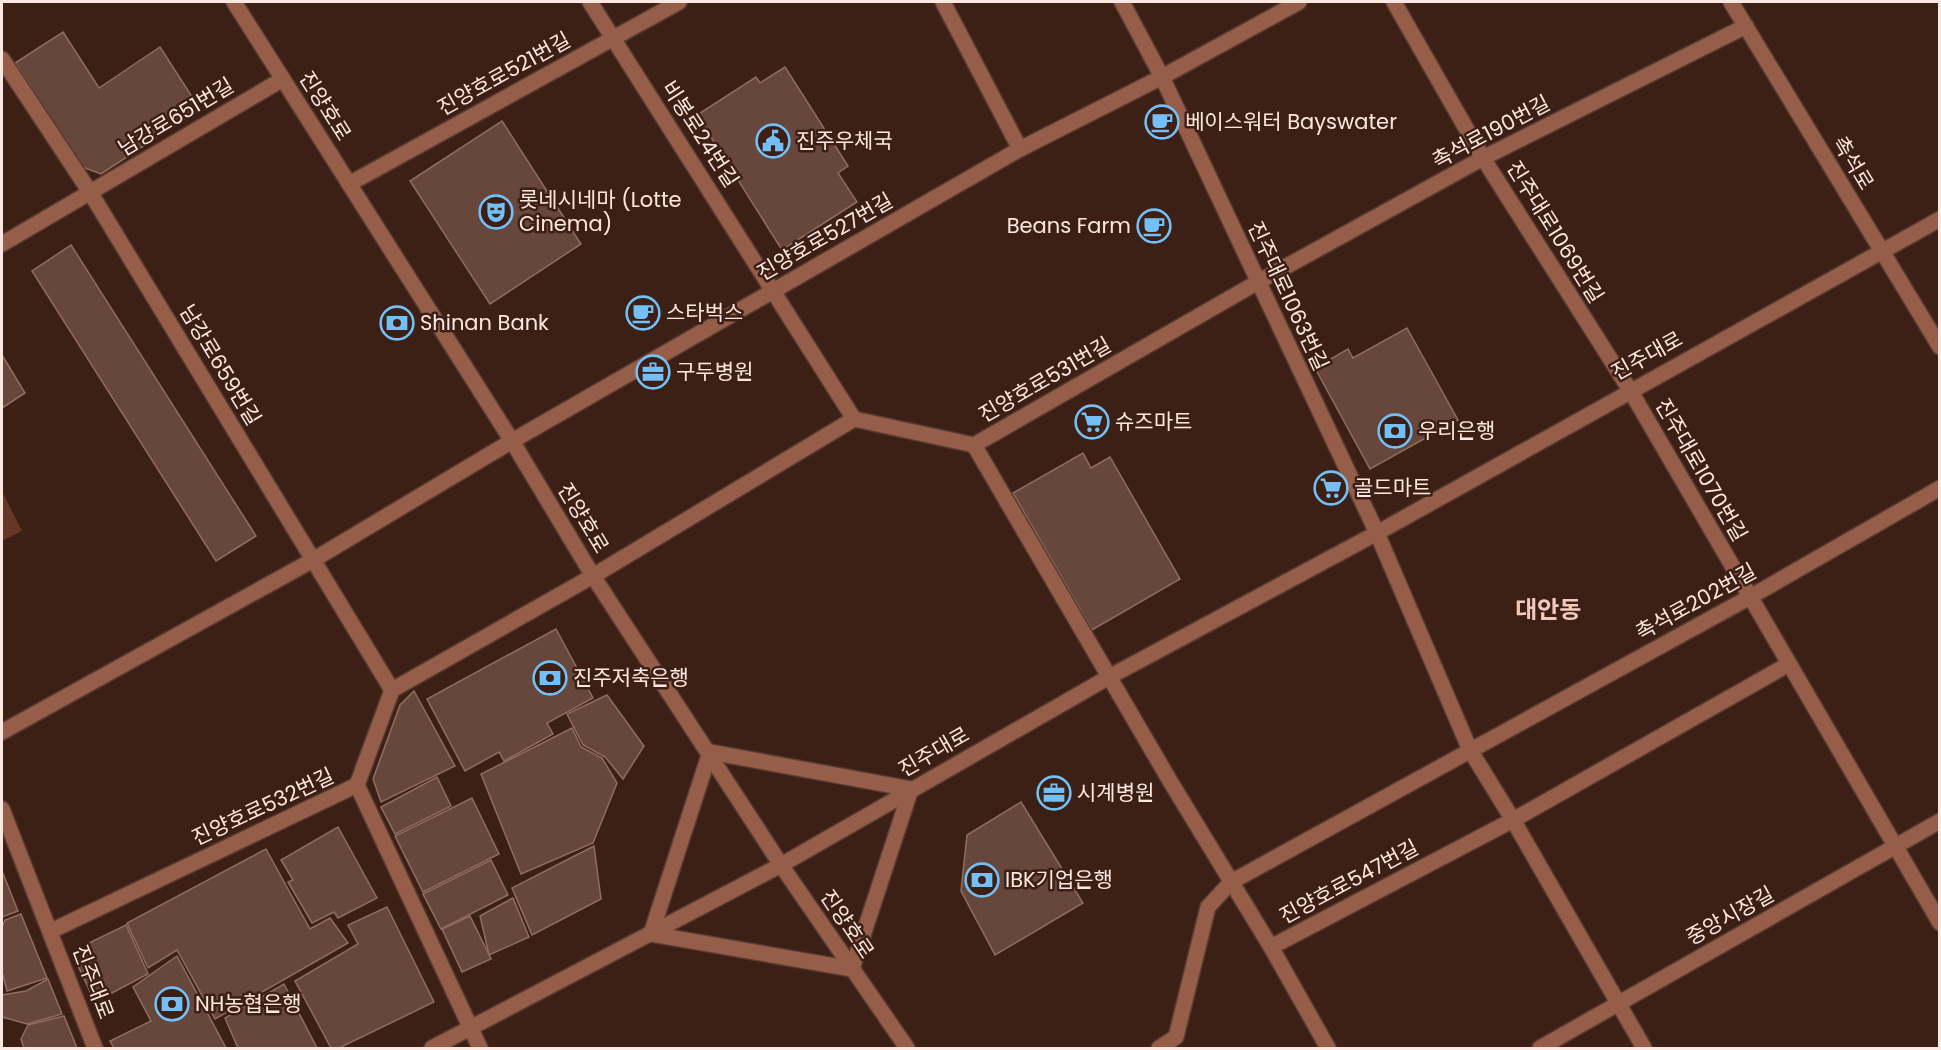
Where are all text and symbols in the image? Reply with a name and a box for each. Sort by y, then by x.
street label: 진양호로521번길 [432,25,575,122]
street label: 진양호로 [293,65,358,146]
street label: 남강로651번길 [113,71,239,162]
street label: 비봉로24번길 [655,75,746,193]
street label: 촉석로190번길 [1427,88,1555,175]
cafe icon: 베이스워터 Bayswater [1144,104,1180,140]
place label: 베이스워터 Bayswater [1185,107,1397,136]
public building icon: 진주우체국 [755,123,791,159]
place label: 진주우체국 [796,126,893,155]
street label: 촉석로 [1826,130,1881,195]
street label: 진주대로1069번길 [1500,155,1611,308]
place label: 롯네시네마 (Lotte Cinema) [519,185,682,238]
street label: 진양호로527번길 [751,186,898,287]
theatre icon: 롯네시네마 (Lotte Cinema) [478,194,514,230]
cafe icon: Beans Farm [1136,208,1172,244]
place label: Beans Farm [1007,211,1131,240]
street label: 진주대로1063번길 [1241,216,1336,375]
cafe icon: 스타벅스 [625,295,661,331]
place label: 스타벅스 [666,298,743,327]
street label: 남강로659번길 [173,299,268,431]
bank icon: Shinan Bank [379,305,415,341]
place label: Shinan Bank [420,308,549,337]
street label: 진주대로 [1606,324,1688,387]
street label: 진양호로531번길 [973,330,1116,429]
office icon: 구두병원 [635,354,671,390]
place label: 구두병원 [676,357,753,386]
street label: 진주대로1070번길 [1649,393,1754,546]
supermarket icon: 슈즈마트 [1074,404,1110,440]
place label: 슈즈마트 [1115,407,1192,436]
bank icon: 우리은행 [1377,413,1413,449]
place label: 우리은행 [1418,416,1495,445]
supermarket icon: 골드마트 [1313,470,1349,506]
place label: 골드마트 [1354,473,1431,502]
street label: 진양호로 [551,477,616,558]
street label: 촉석로202번길 [1630,556,1761,647]
district label: 대안동 [1515,593,1581,626]
bank icon: 진주저축은행 [532,660,568,696]
place label: 진주저축은행 [573,663,689,692]
street label: 진주대로 [893,720,974,783]
street label: 진양호로532번길 [187,761,339,852]
office icon: 시계병원 [1036,775,1072,811]
place label: 시계병원 [1077,778,1154,807]
street label: 진양호로547번길 [1274,833,1423,930]
bank icon: IBK기업은행 [964,862,1000,898]
place label: IBK기업은행 [1005,865,1113,894]
street label: 중앙시장길 [1680,879,1779,952]
street label: 진양호로 [814,884,881,964]
street label: 진주대로 [66,941,121,1023]
bank icon: NH농협은행 [154,986,190,1022]
place label: NH농협은행 [195,989,302,1018]

